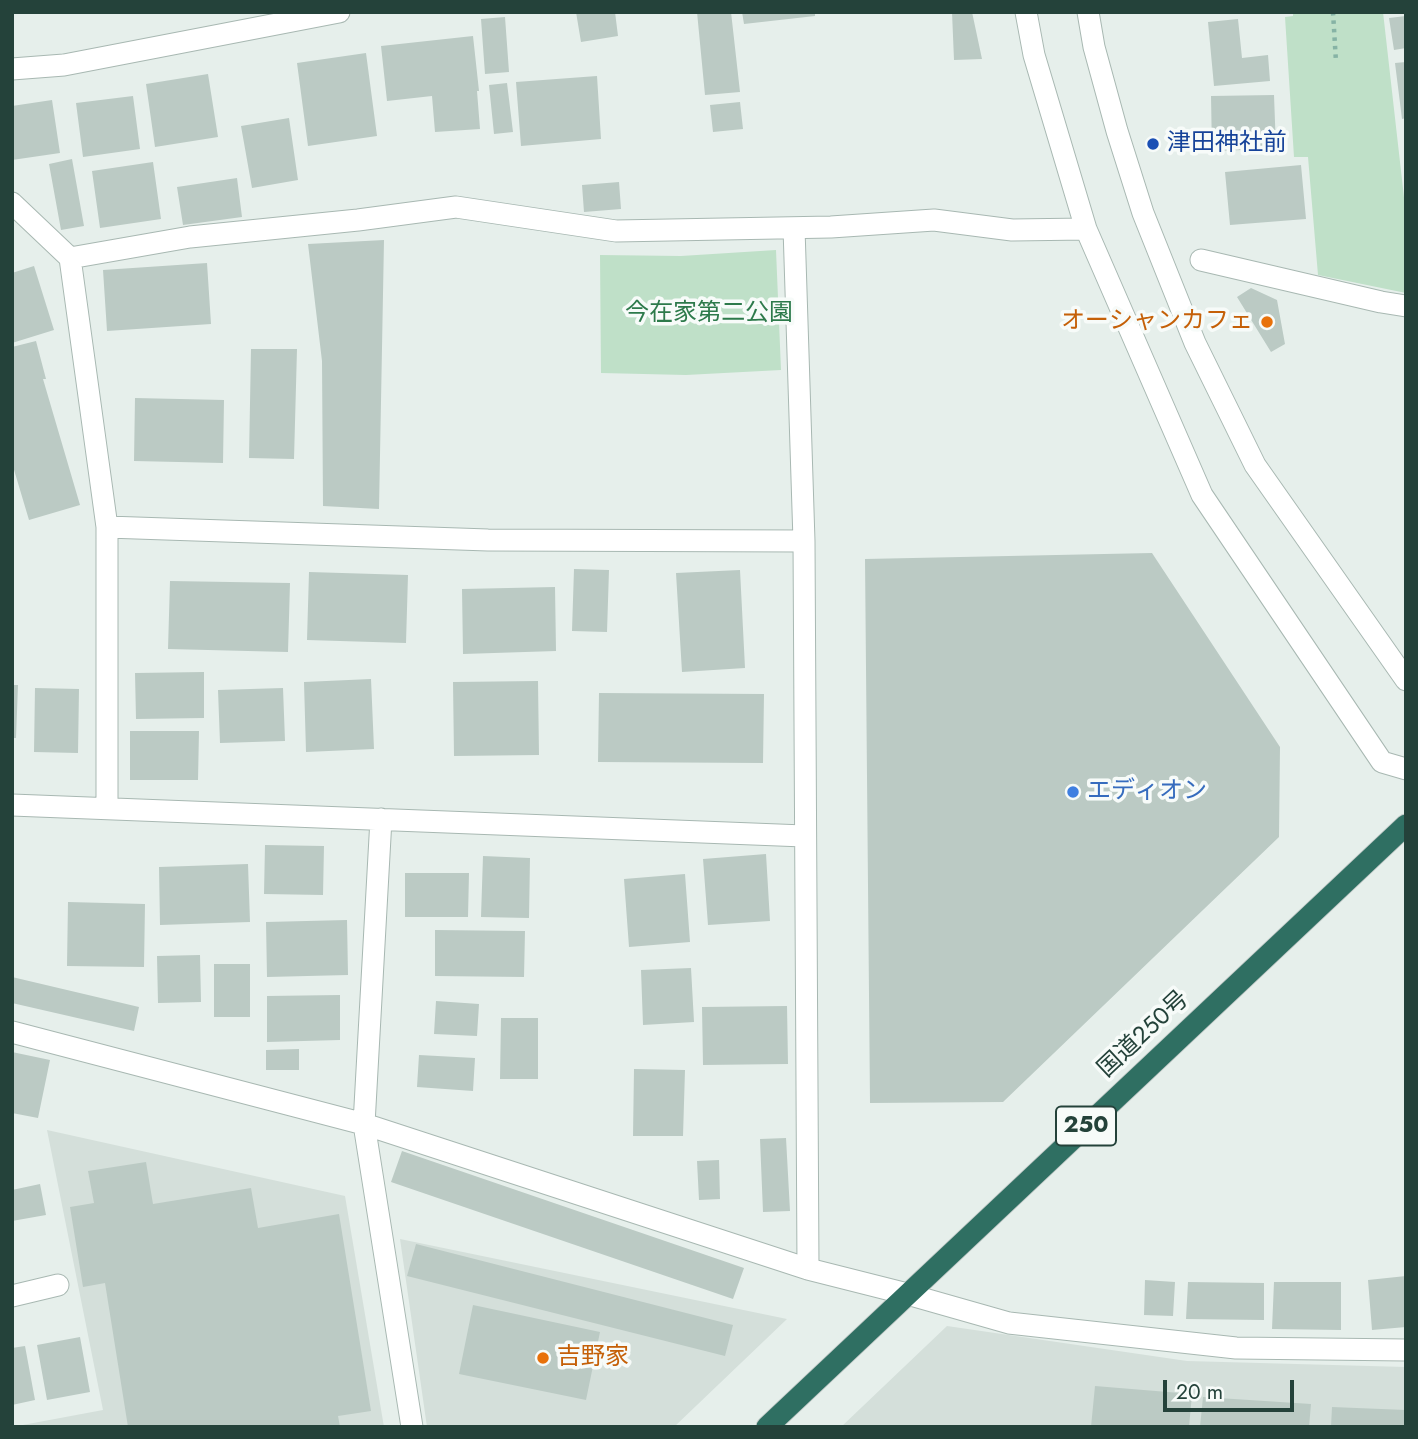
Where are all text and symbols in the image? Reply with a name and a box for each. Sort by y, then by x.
place label: 津田神社前 [1167,130,1287,158]
marker: 津田神社前 [1145,136,1161,152]
park label: 今在家第二公園 [625,300,793,328]
place label: オーシャンカフェ [1061,308,1253,336]
marker: オーシャンカフェ [1259,314,1275,330]
place label: エディオン [1087,778,1207,806]
marker: エディオン [1065,784,1081,800]
street label: 国道250号 [1093,986,1195,1084]
road number: 250 [1056,1106,1116,1146]
place label: 吉野家 [557,1344,629,1372]
marker: 吉野家 [535,1350,551,1366]
scale bar [1166,1366,1297,1410]
text: 20 m [1176,1377,1223,1407]

